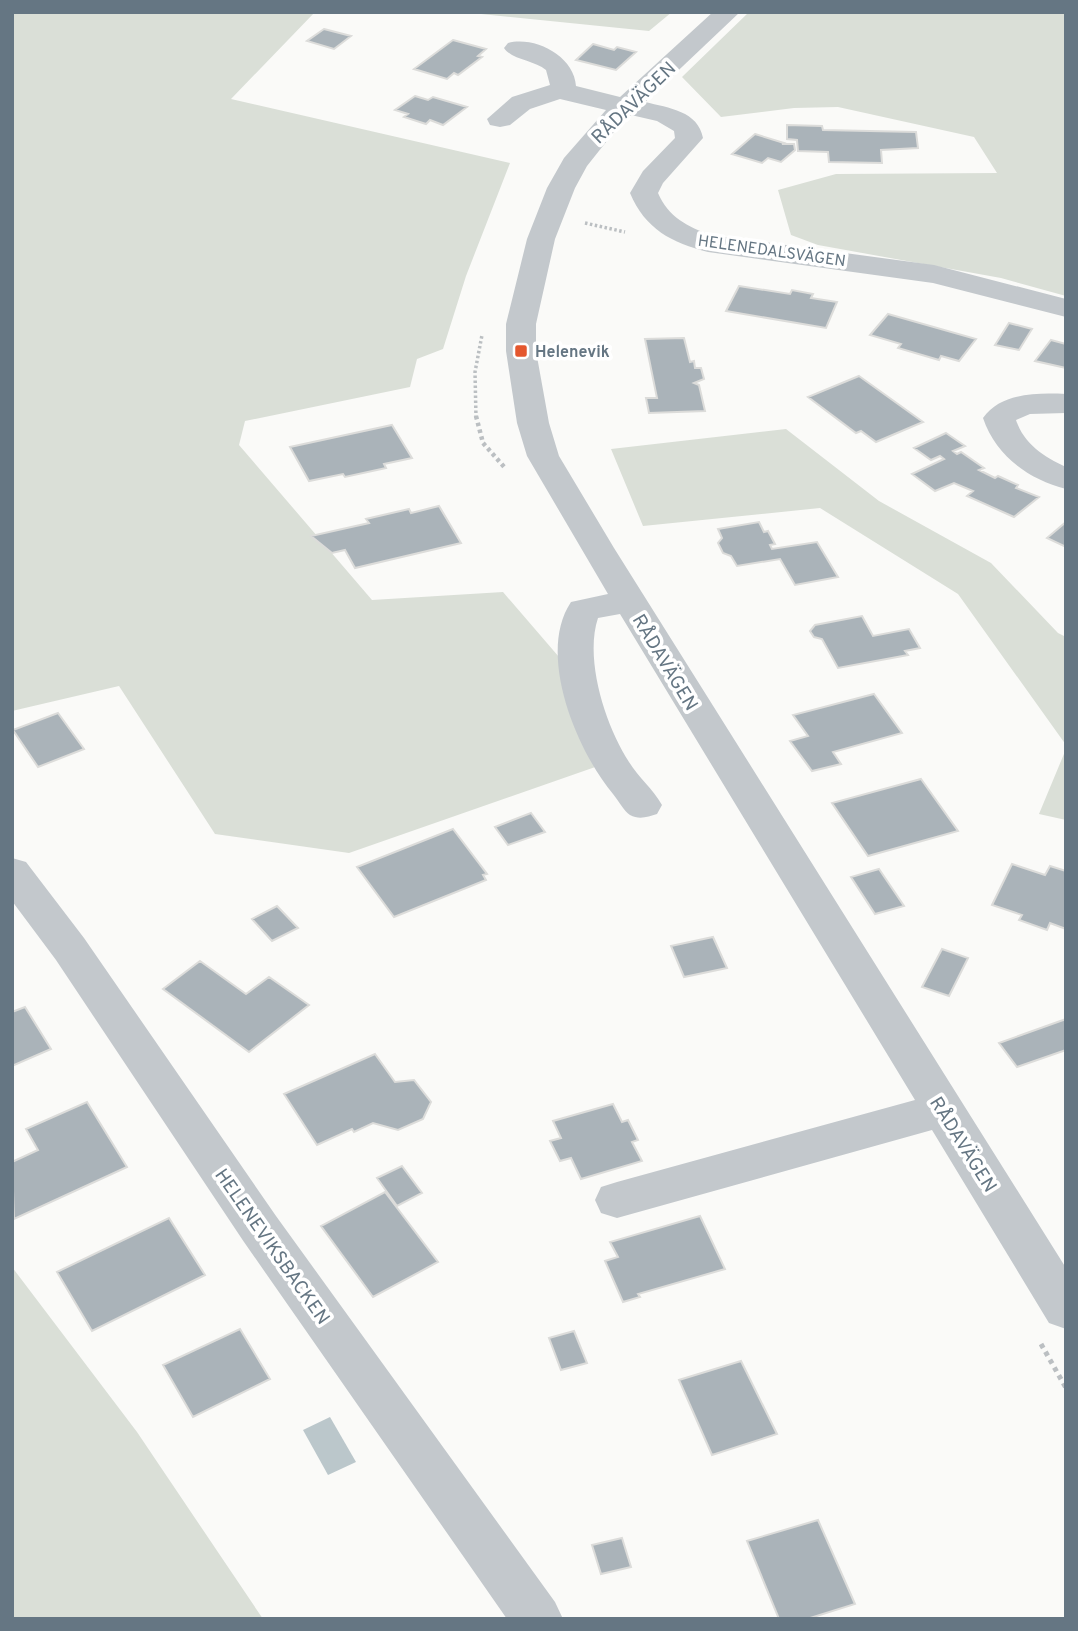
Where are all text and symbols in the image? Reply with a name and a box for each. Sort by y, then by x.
street label: RÅDAVÄGEN [586,56,682,150]
street label: HELENEDALSVÄGEN [696,231,847,272]
marker: Helenevik [513,343,529,359]
place label: Helenevik [535,343,610,363]
street label: RÅDAVÄGEN [626,610,703,716]
street label: RÅDAVÄGEN [923,1092,1002,1197]
street label: HELENEVIKSBACKEN [208,1164,334,1330]

